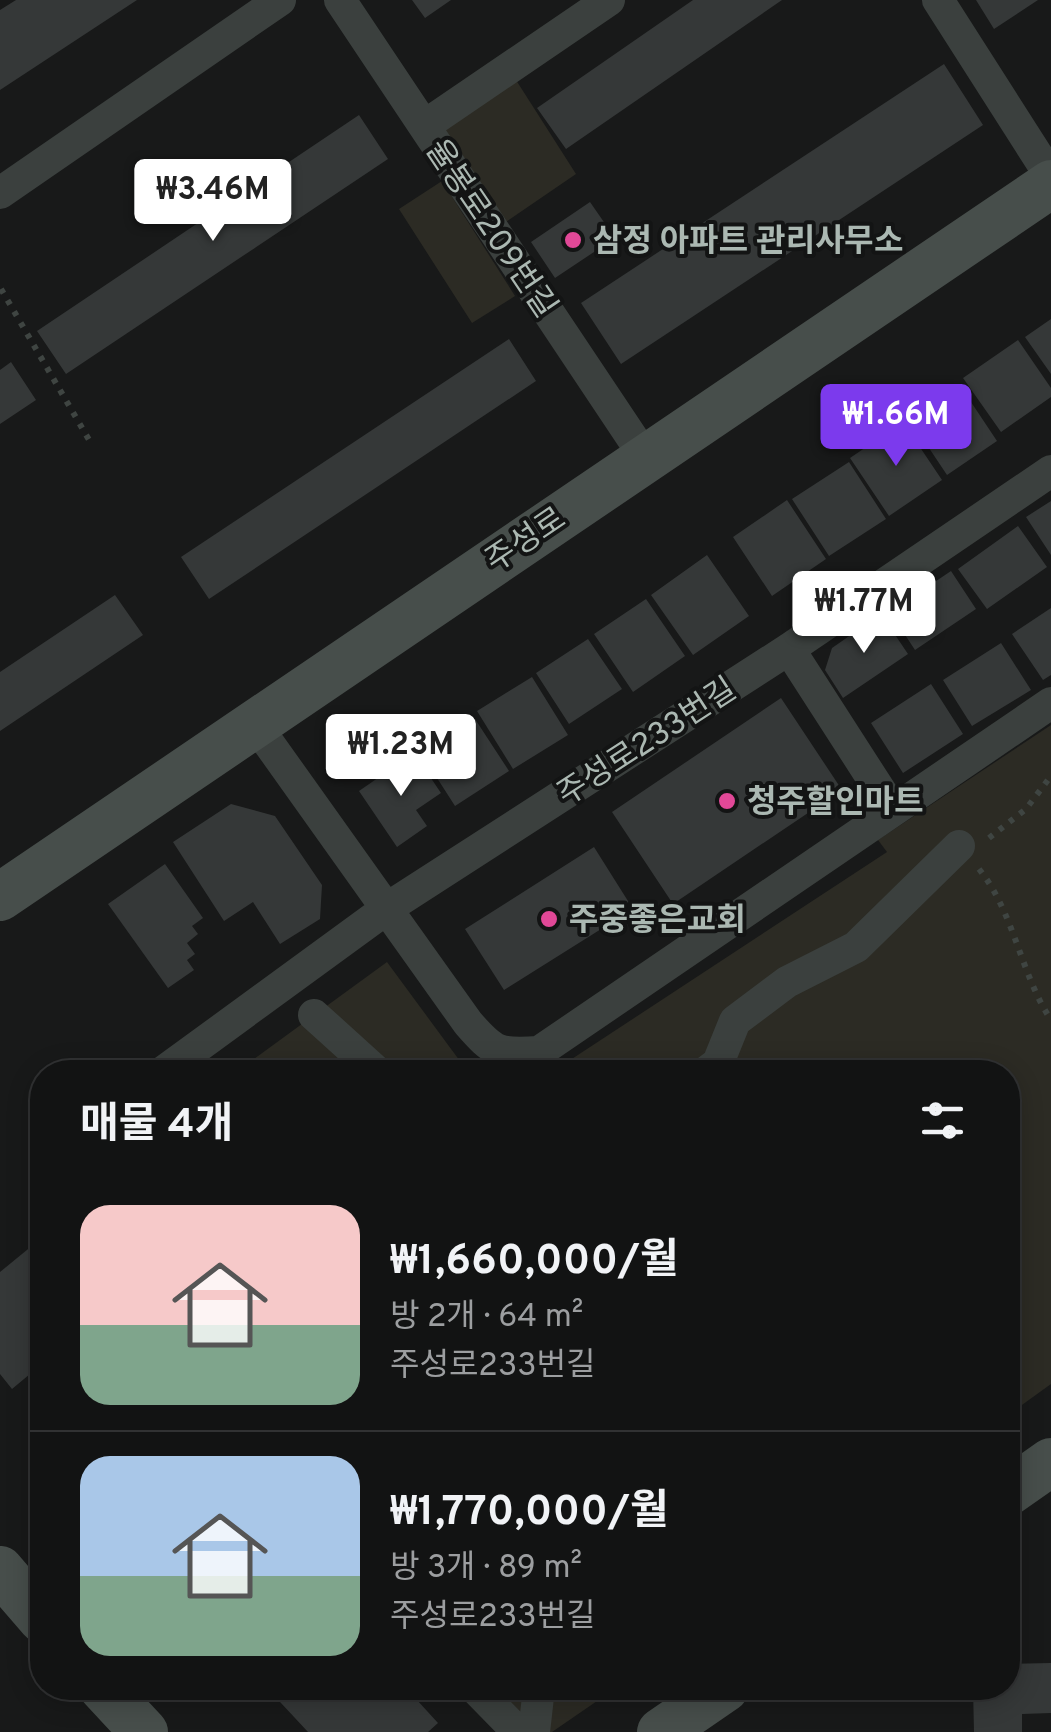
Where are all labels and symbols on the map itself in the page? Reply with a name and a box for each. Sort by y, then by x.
street label: 율봉로209번길 [415,133,564,326]
pin: ₩3.46M [132,159,294,244]
place label: 삼정 아파트 관리사무소 [593,223,903,263]
marker: 삼정 아파트 관리사무소 [562,229,584,251]
pin: ₩1.66M [815,384,977,469]
street label: 주성로 [479,500,574,583]
pin: ₩1.77M [783,571,945,656]
street label: 주성로233번길 [551,671,745,816]
pin: ₩1.23M [320,714,482,799]
place label: 청주할인마트 [747,784,924,824]
marker: 청주할인마트 [716,790,738,812]
place label: 주중좋은교회 [569,902,746,942]
marker: 주중좋은교회 [538,908,560,930]

